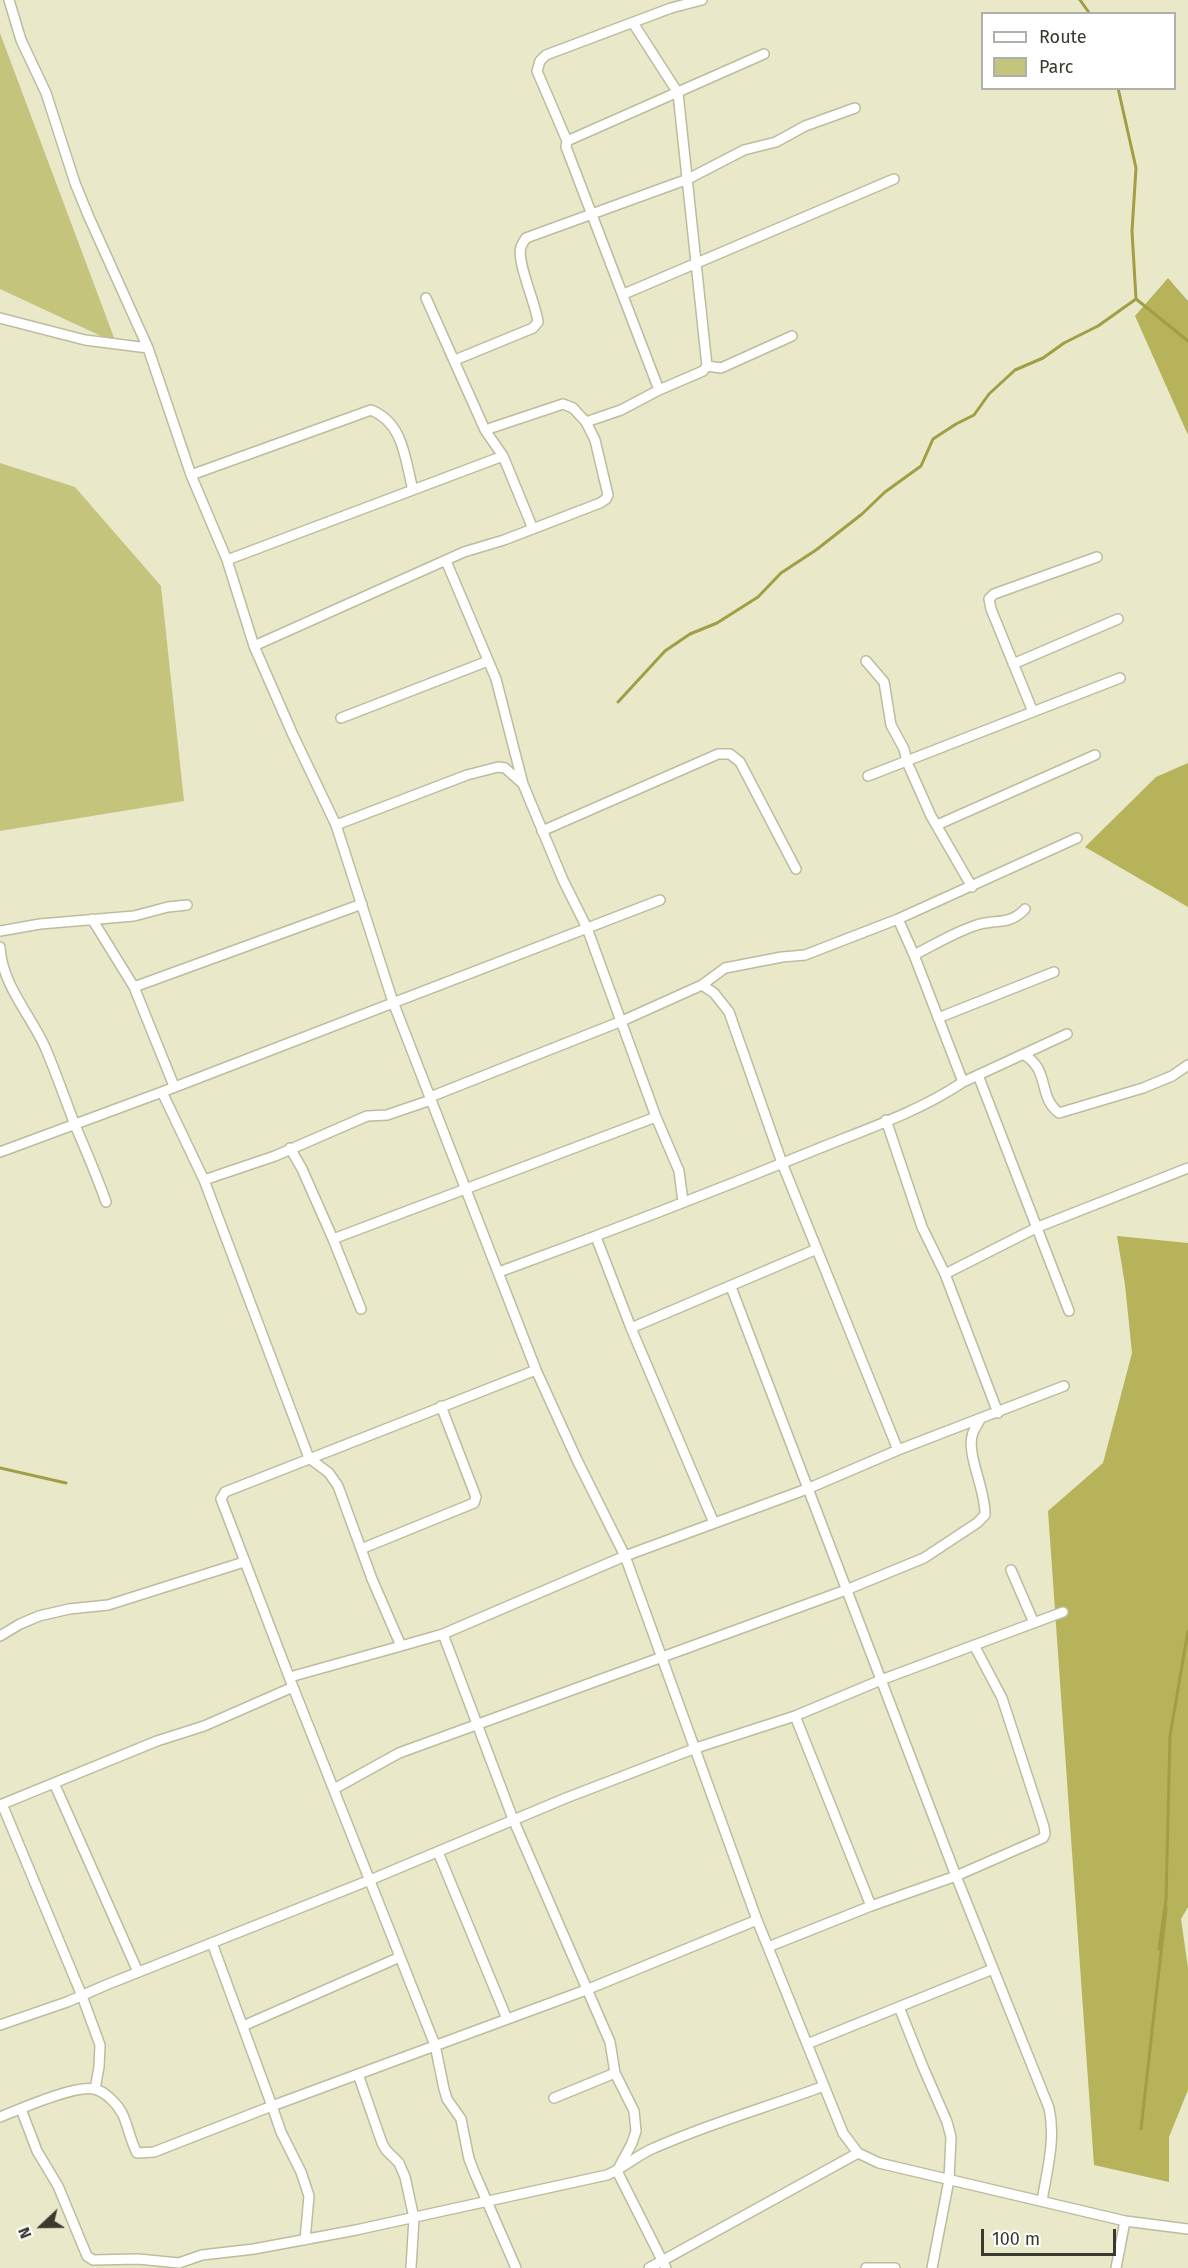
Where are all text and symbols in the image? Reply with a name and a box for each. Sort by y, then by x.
legend [981,12,1176,90]
text: Route [1039,26,1087,48]
text: Parc [1039,56,1073,78]
north arrow [12,2196,72,2256]
scale bar [984,2217,1119,2255]
text: N [14,2224,36,2241]
text: 100 m [992,2228,1040,2250]

